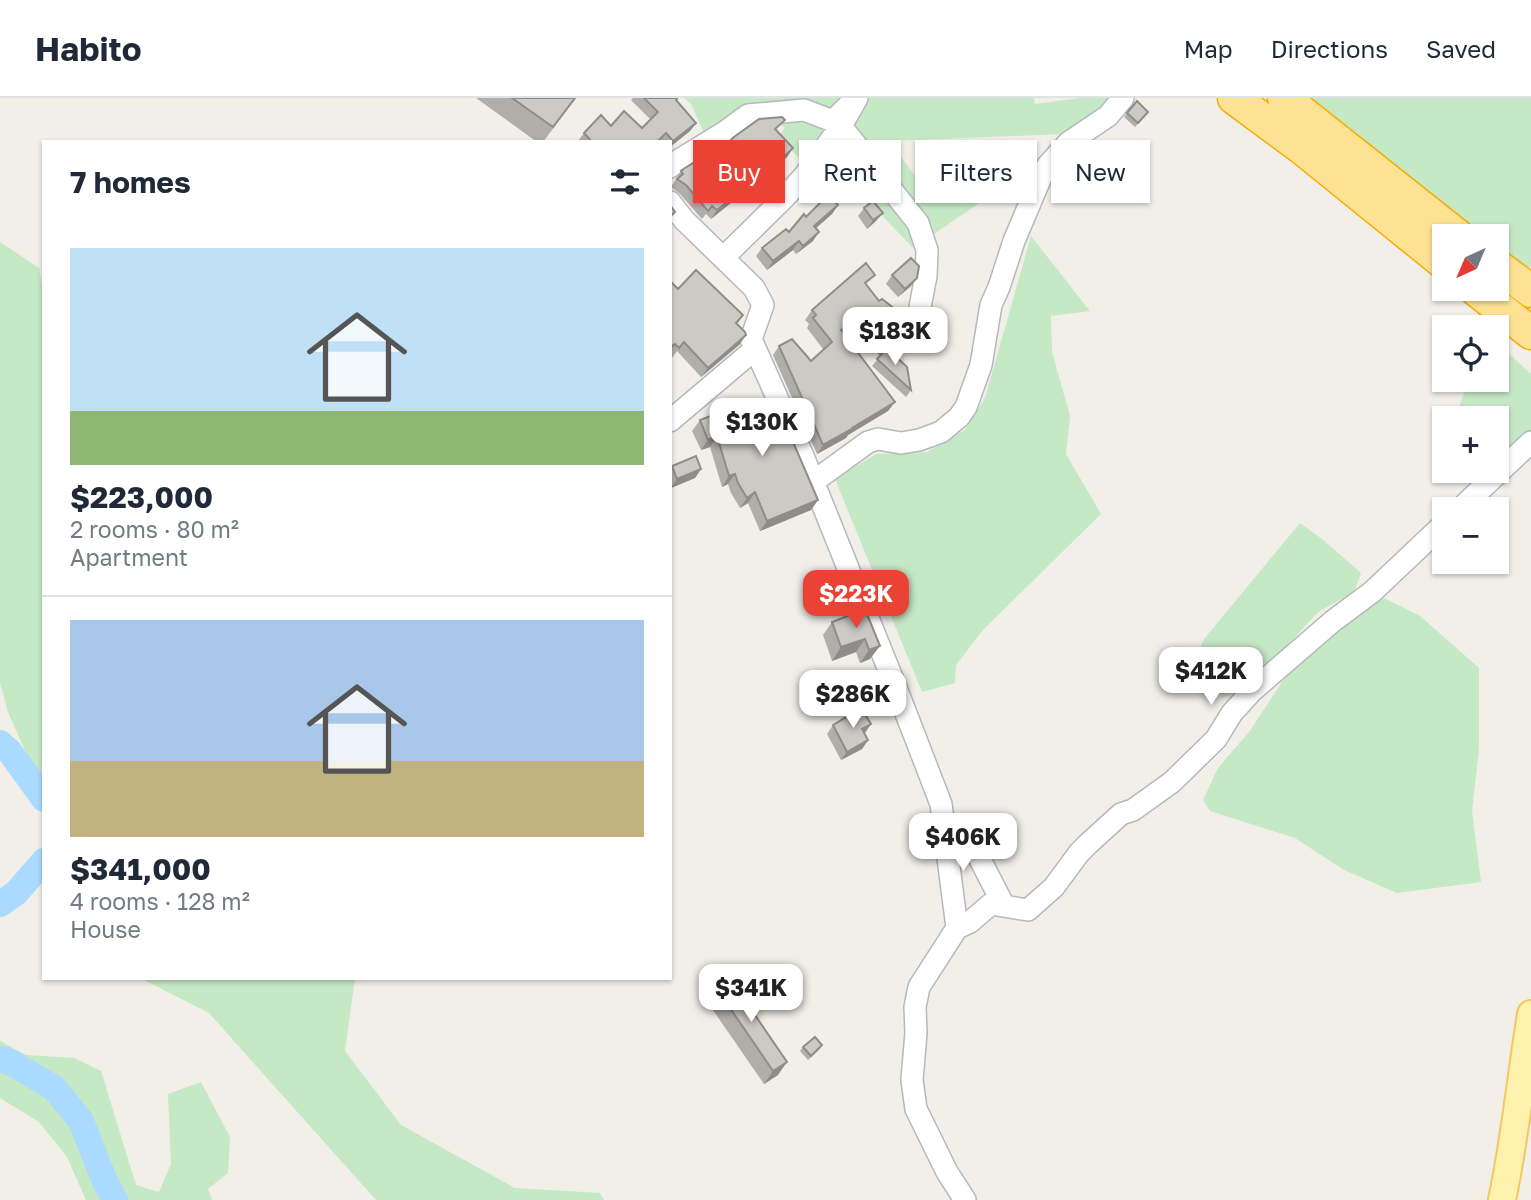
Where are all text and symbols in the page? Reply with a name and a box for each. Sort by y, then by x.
text: Habito [35,29,142,68]
text: Map [1184,34,1233,63]
text: Directions [1271,34,1388,63]
text: Saved [1426,34,1496,63]
chip: Buy [693,140,785,203]
chip: Rent [799,140,901,203]
chip: Filters [915,140,1037,203]
chip: New [1051,140,1150,203]
icon: filters [606,163,644,201]
text: 7 homes [70,164,191,200]
north arrow [1432,224,1508,301]
map controls [1432,224,1509,574]
icon: home [294,294,420,420]
pin: $183K [846,308,944,367]
button: locate [1432,315,1509,392]
text: $183K [859,316,931,344]
pin: $130K [713,398,811,458]
button: + [1432,406,1509,483]
text: $130K [726,407,798,435]
text: $223,000 [70,479,213,515]
button: − [1432,497,1509,574]
text: 2 rooms · 80 m² [70,515,239,543]
text: Apartment [70,543,188,571]
pin: $223K [807,570,905,630]
text: $223K [819,579,893,607]
pin: $412K [1162,648,1260,707]
text: $412K [1175,656,1247,684]
icon: home [294,666,420,792]
pin: $286K [804,670,902,730]
text: $286K [815,679,891,707]
pin: $406K [914,814,1012,873]
text: $406K [925,822,1001,850]
text: $341,000 [70,851,211,887]
text: 4 rooms · 128 m² [70,887,250,915]
text: House [70,915,141,943]
pin: $341K [702,964,800,1024]
text: $341K [715,973,787,1001]

